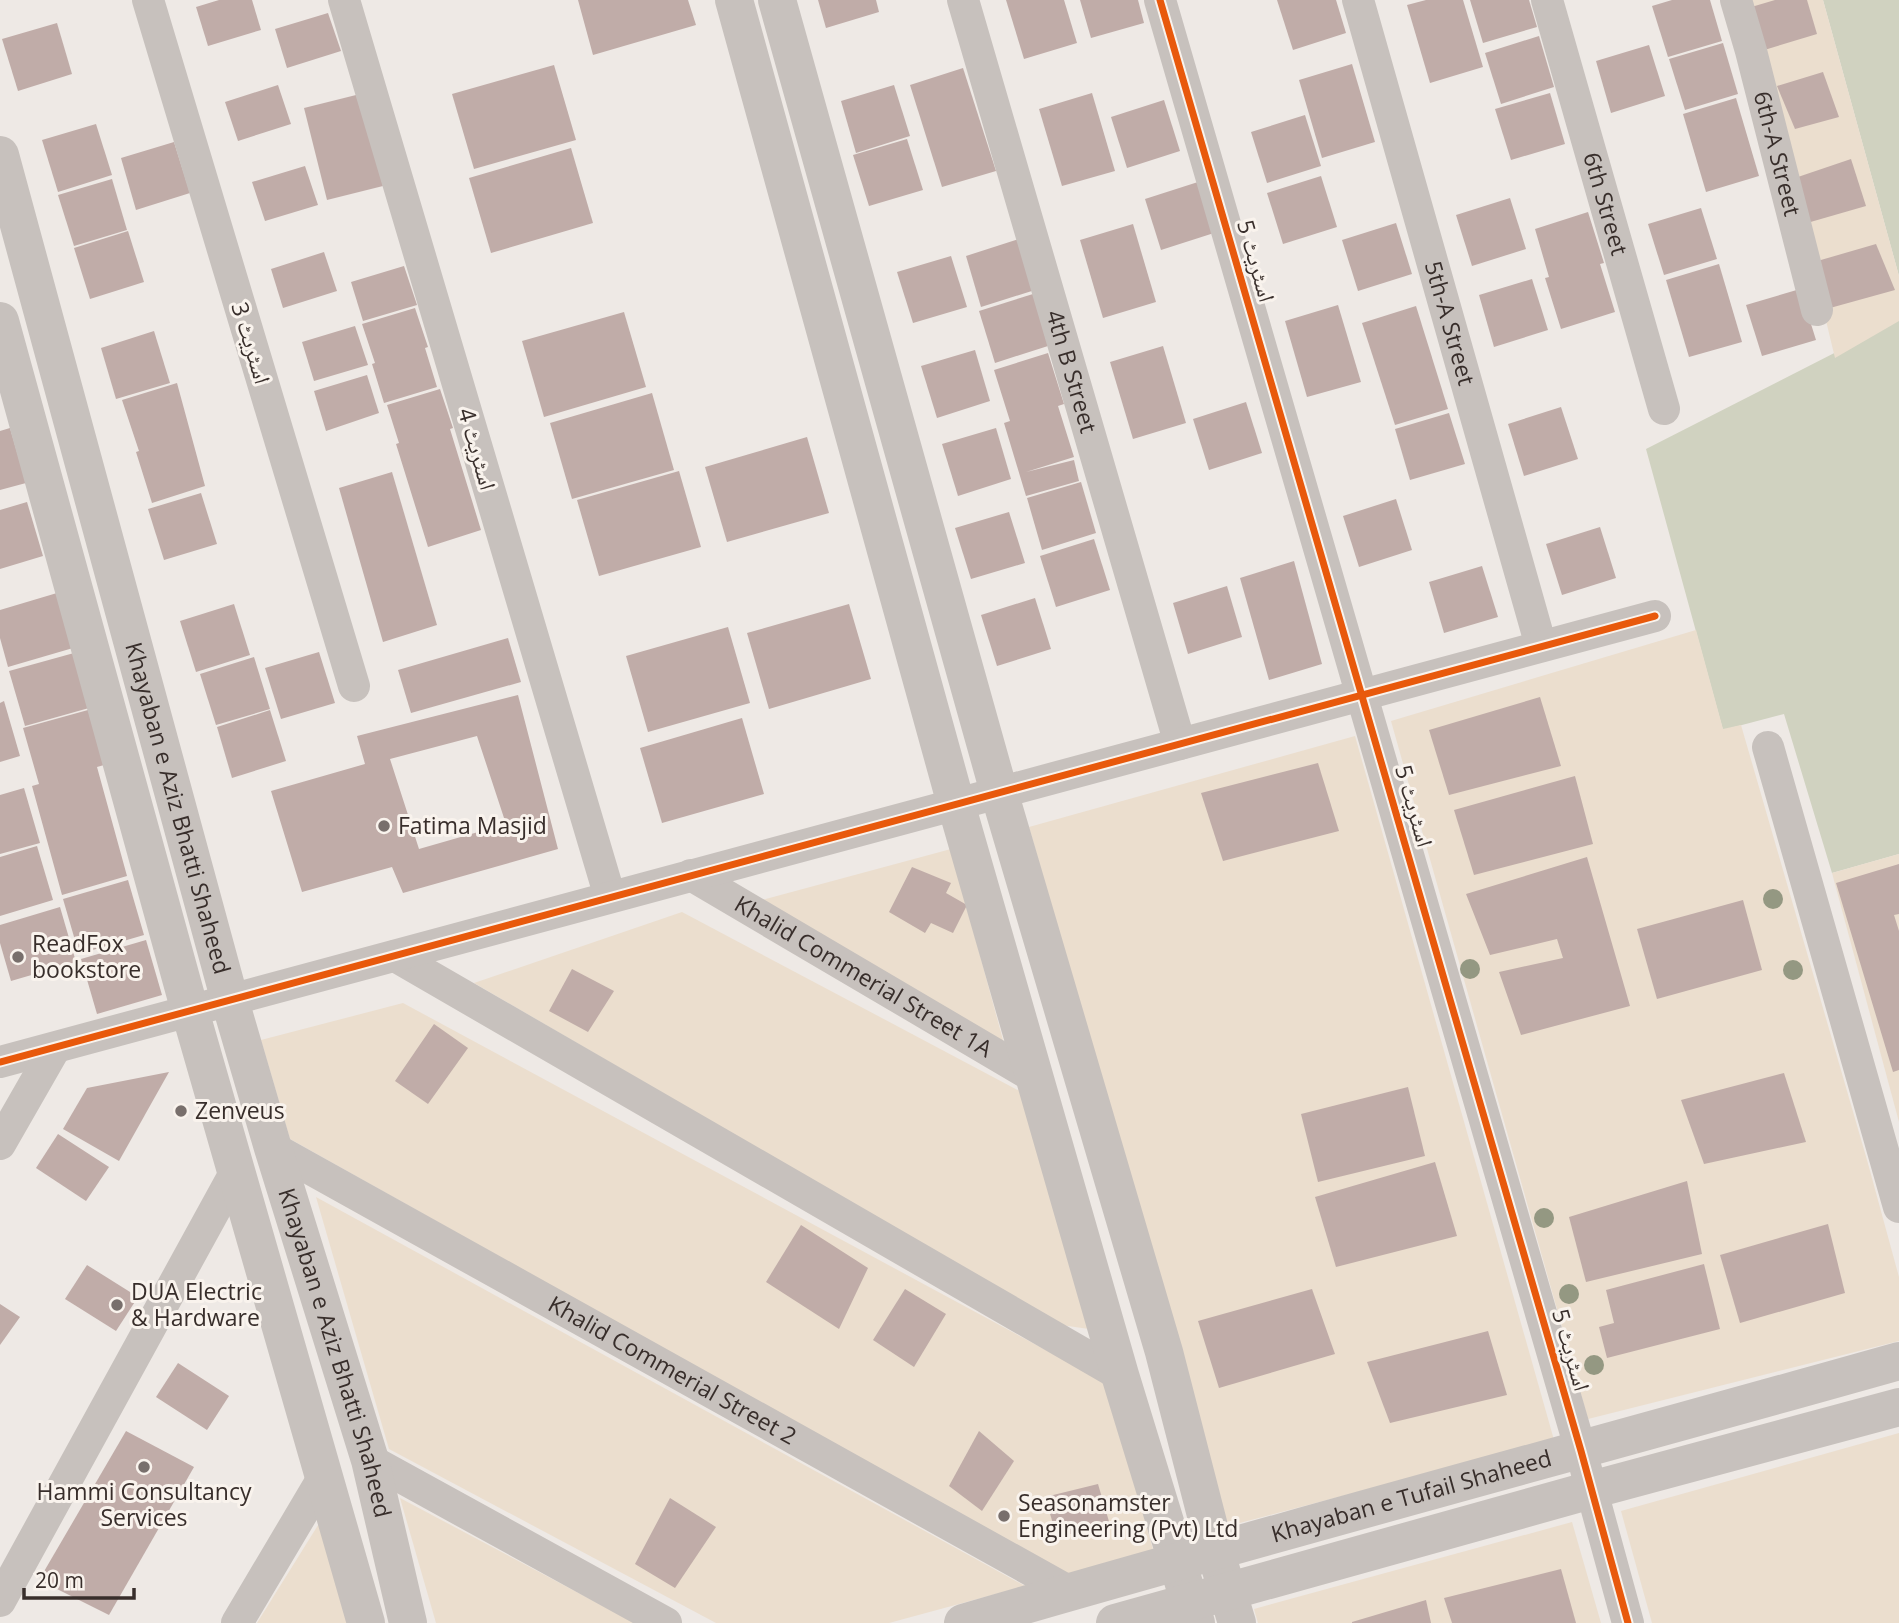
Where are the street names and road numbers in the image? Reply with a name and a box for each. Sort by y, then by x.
street label: 6th-A Street [1747,87,1809,219]
street label: 6th Street [1576,148,1636,259]
street label: اسٹریٹ 5 [1230,216,1284,306]
street label: 5th-A Street [1418,257,1483,389]
street label: اسٹریٹ 3 [224,298,280,388]
street label: 4th B Street [1039,306,1105,436]
street label: اسٹریٹ 4 [451,404,505,494]
street label: Khayaban e Aziz Bhatti Shaheed [118,639,239,978]
street label: اسٹریٹ 5 [1388,761,1442,851]
street label: Khalid Commerial Street 1A [729,887,999,1064]
street label: Khayaban e Aziz Bhatti Shaheed [271,1184,400,1521]
street label: Khalid Commerial Street 2 [543,1287,803,1452]
street label: اسٹریٹ 5 [1545,1305,1599,1395]
street label: Khayaban e Tufail Shaheed [1267,1441,1555,1549]

